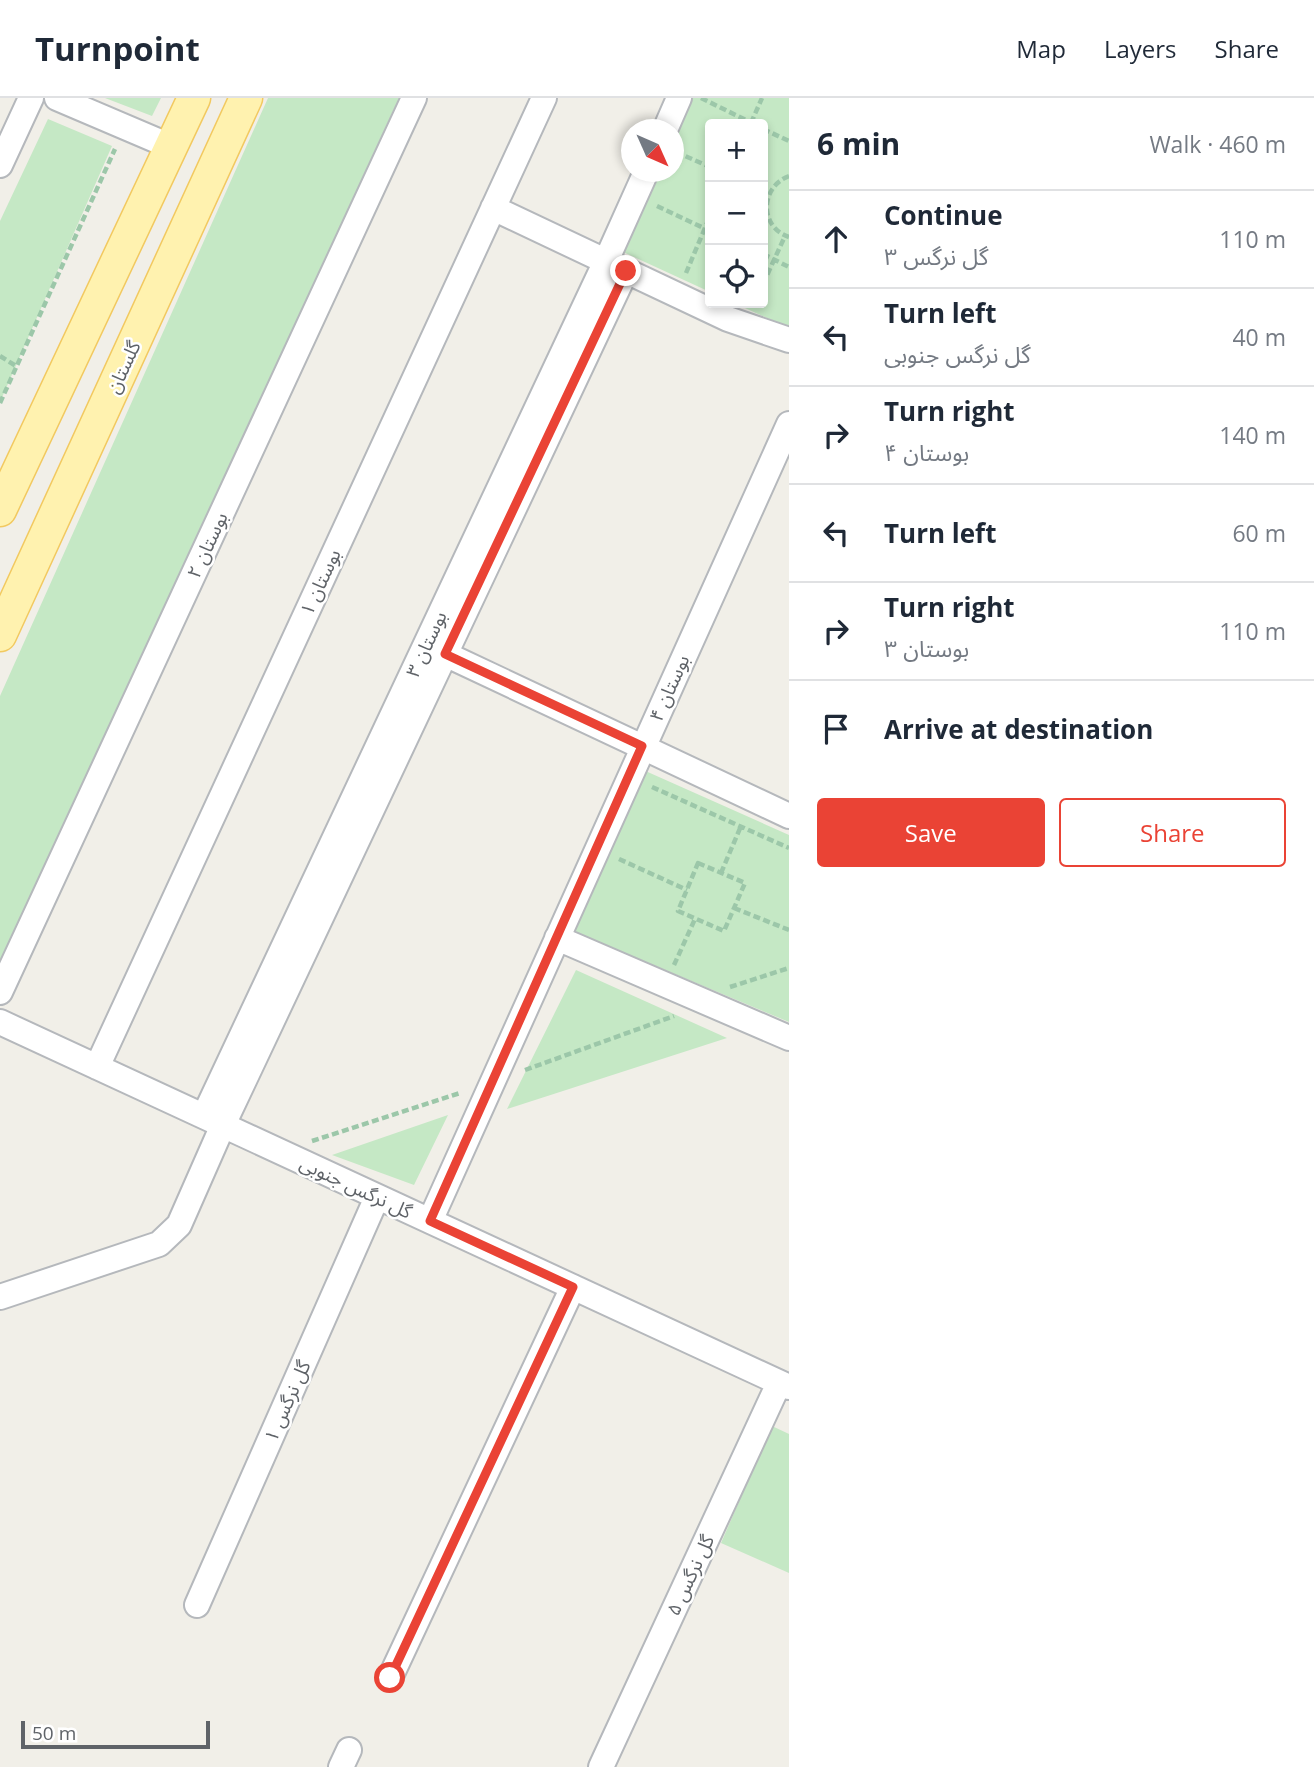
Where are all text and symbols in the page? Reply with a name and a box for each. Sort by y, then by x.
text: Turnpoint [35,26,200,71]
text: Map [1016,32,1066,65]
text: Layers [1104,32,1177,65]
text: Share [1215,32,1279,65]
north arrow [621,119,684,182]
map controls [705,119,768,308]
button: + [705,119,768,182]
text: 6 min [817,123,900,164]
text: Walk · 460 m [1149,128,1286,160]
button: − [705,182,768,245]
text: Continue [884,197,1003,233]
icon: ahead [817,220,855,258]
text: 110 m [1219,223,1286,255]
text: گل نرگس ۳ [884,240,988,272]
button: locate [705,245,768,308]
route end [610,255,641,286]
text: Turn left [884,295,996,331]
icon: left [817,318,855,356]
text: 40 m [1232,321,1286,353]
street label: گلستان [100,335,147,398]
text: گل نرگس جنوبی [884,338,1031,370]
text: Turn right [884,393,1015,429]
icon: right [817,416,855,454]
text: 140 m [1219,419,1286,451]
text: بوستان ۴ [884,436,969,468]
street label: بوستان ۲ [180,508,234,582]
icon: left [817,514,855,552]
text: Turn left [884,515,996,551]
text: 60 m [1232,517,1286,549]
street label: بوستان ۱ [293,545,347,619]
text: Turn right [884,589,1015,625]
street label: بوستان ۳ [399,607,453,681]
icon: right [817,612,855,650]
text: 110 m [1219,615,1286,647]
text: بوستان ۳ [884,632,969,664]
street label: بوستان ۴ [643,651,695,725]
icon: arrive [817,710,855,748]
text: Arrive at destination [884,711,1153,747]
button: Save [817,798,1045,867]
button: Share [1059,798,1286,867]
street label: گل نرگس جنوبی [296,1150,417,1225]
street label: گل نرگس ۱ [258,1355,317,1446]
street label: گل نرگس ۵ [660,1529,721,1620]
route start [374,1662,405,1693]
scale bar [21,1718,210,1750]
text: 50 m [32,1720,76,1746]

